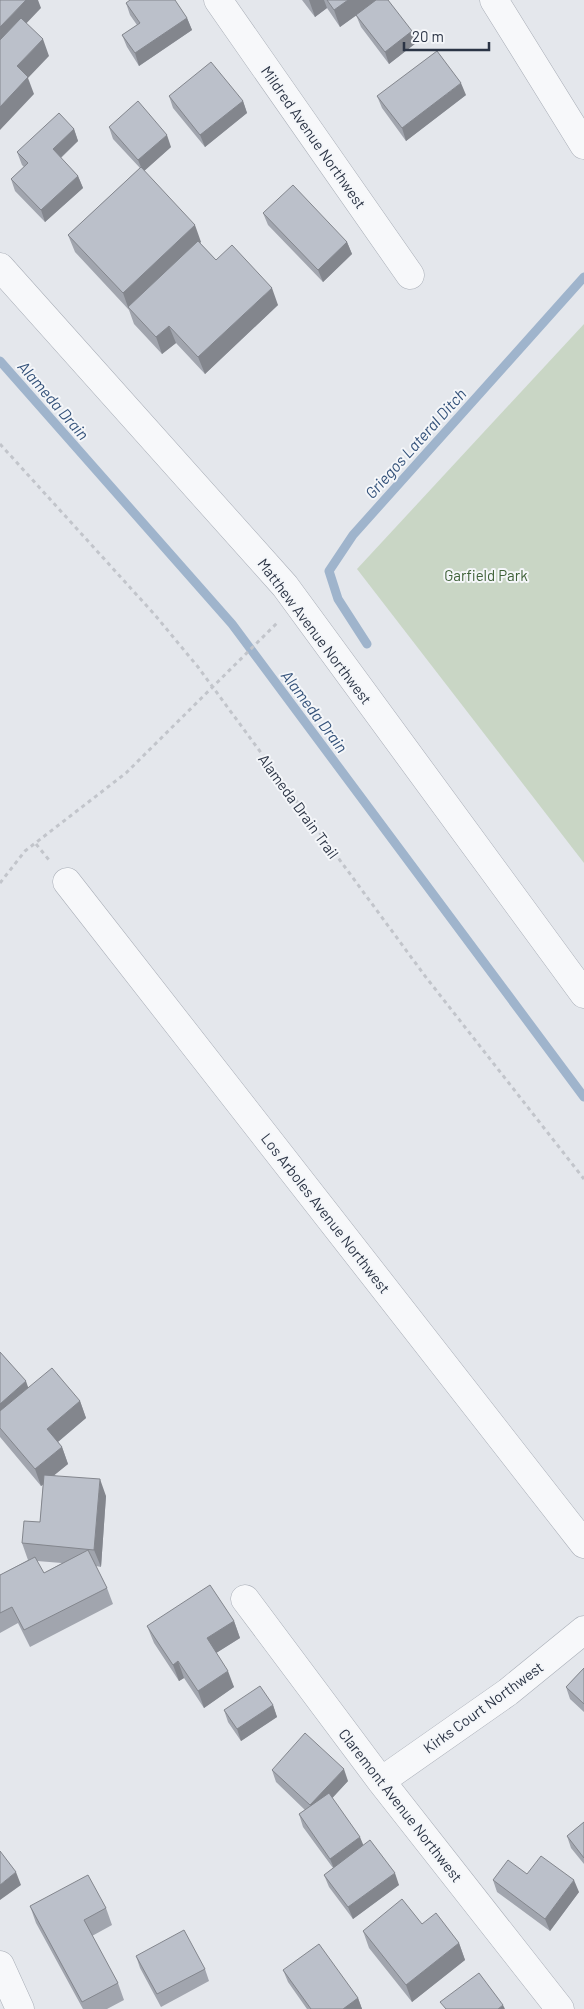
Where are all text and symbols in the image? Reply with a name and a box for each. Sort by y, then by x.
scale bar [404,20,489,52]
text: 20 m [412,27,444,45]
street label: Mildred Avenue Northwest [258,62,370,212]
water label: Alameda Drain [15,357,93,443]
water label: Griegos Lateral Ditch [361,384,469,502]
street label: Matthew Avenue Northwest [254,555,376,707]
park label: Garfield Park [444,566,528,584]
water label: Alameda Drain [278,666,352,756]
street label: Alameda Drain Trail [255,750,343,862]
street label: Los Arboles Avenue Northwest [258,1129,394,1297]
street label: Kirks Court Northwest [419,1657,547,1757]
street label: Claremont Avenue Northwest [335,1725,467,1885]

